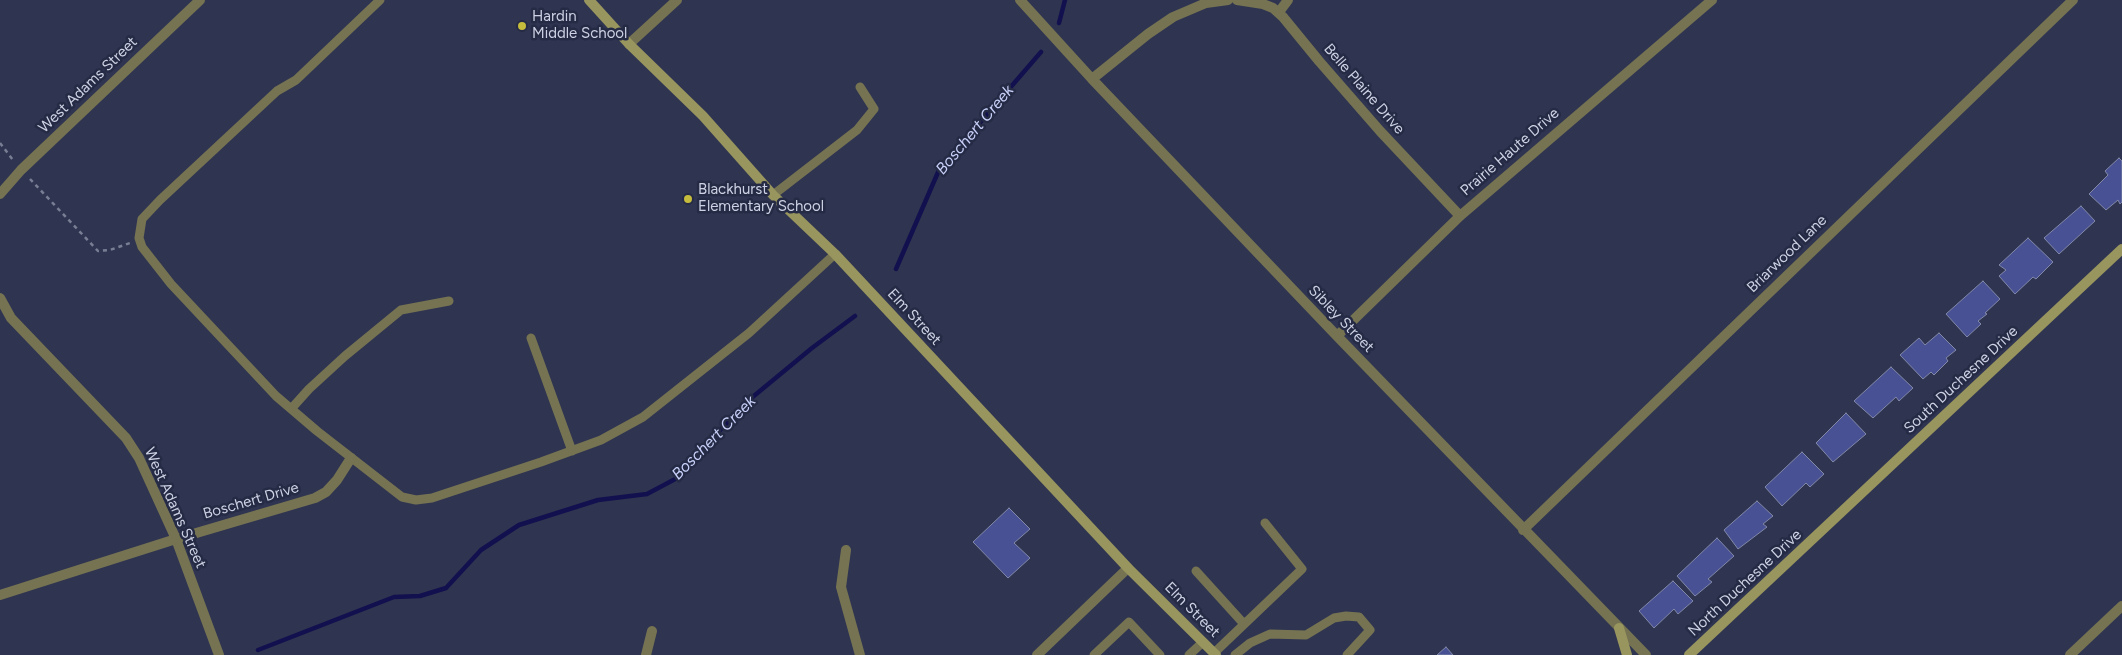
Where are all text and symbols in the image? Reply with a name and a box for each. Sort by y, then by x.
place label: Hardin Middle School [532,8,627,43]
marker: Hardin Middle School [516,20,528,32]
street label: West Adams Street [35,33,141,137]
street label: Belle Plaine Drive [1320,40,1408,138]
water label: Boschert Creek [932,81,1018,179]
street label: Prairie Haute Drive [1457,104,1563,200]
place label: Blackhurst Elementary School [698,181,824,216]
marker: Blackhurst Elementary School [682,193,694,205]
street label: Briarwood Lane [1743,211,1831,297]
street label: Sibley Street [1305,282,1377,356]
street label: Elm Street [883,285,945,349]
street label: South Duchesne Drive [1900,322,2022,438]
water label: Boschert Creek [668,392,760,484]
street label: West Adams Street [140,445,210,571]
street label: Boschert Drive [201,479,301,523]
street label: North Duchesne Drive [1685,526,1805,640]
street label: Elm Street [1161,579,1223,641]

